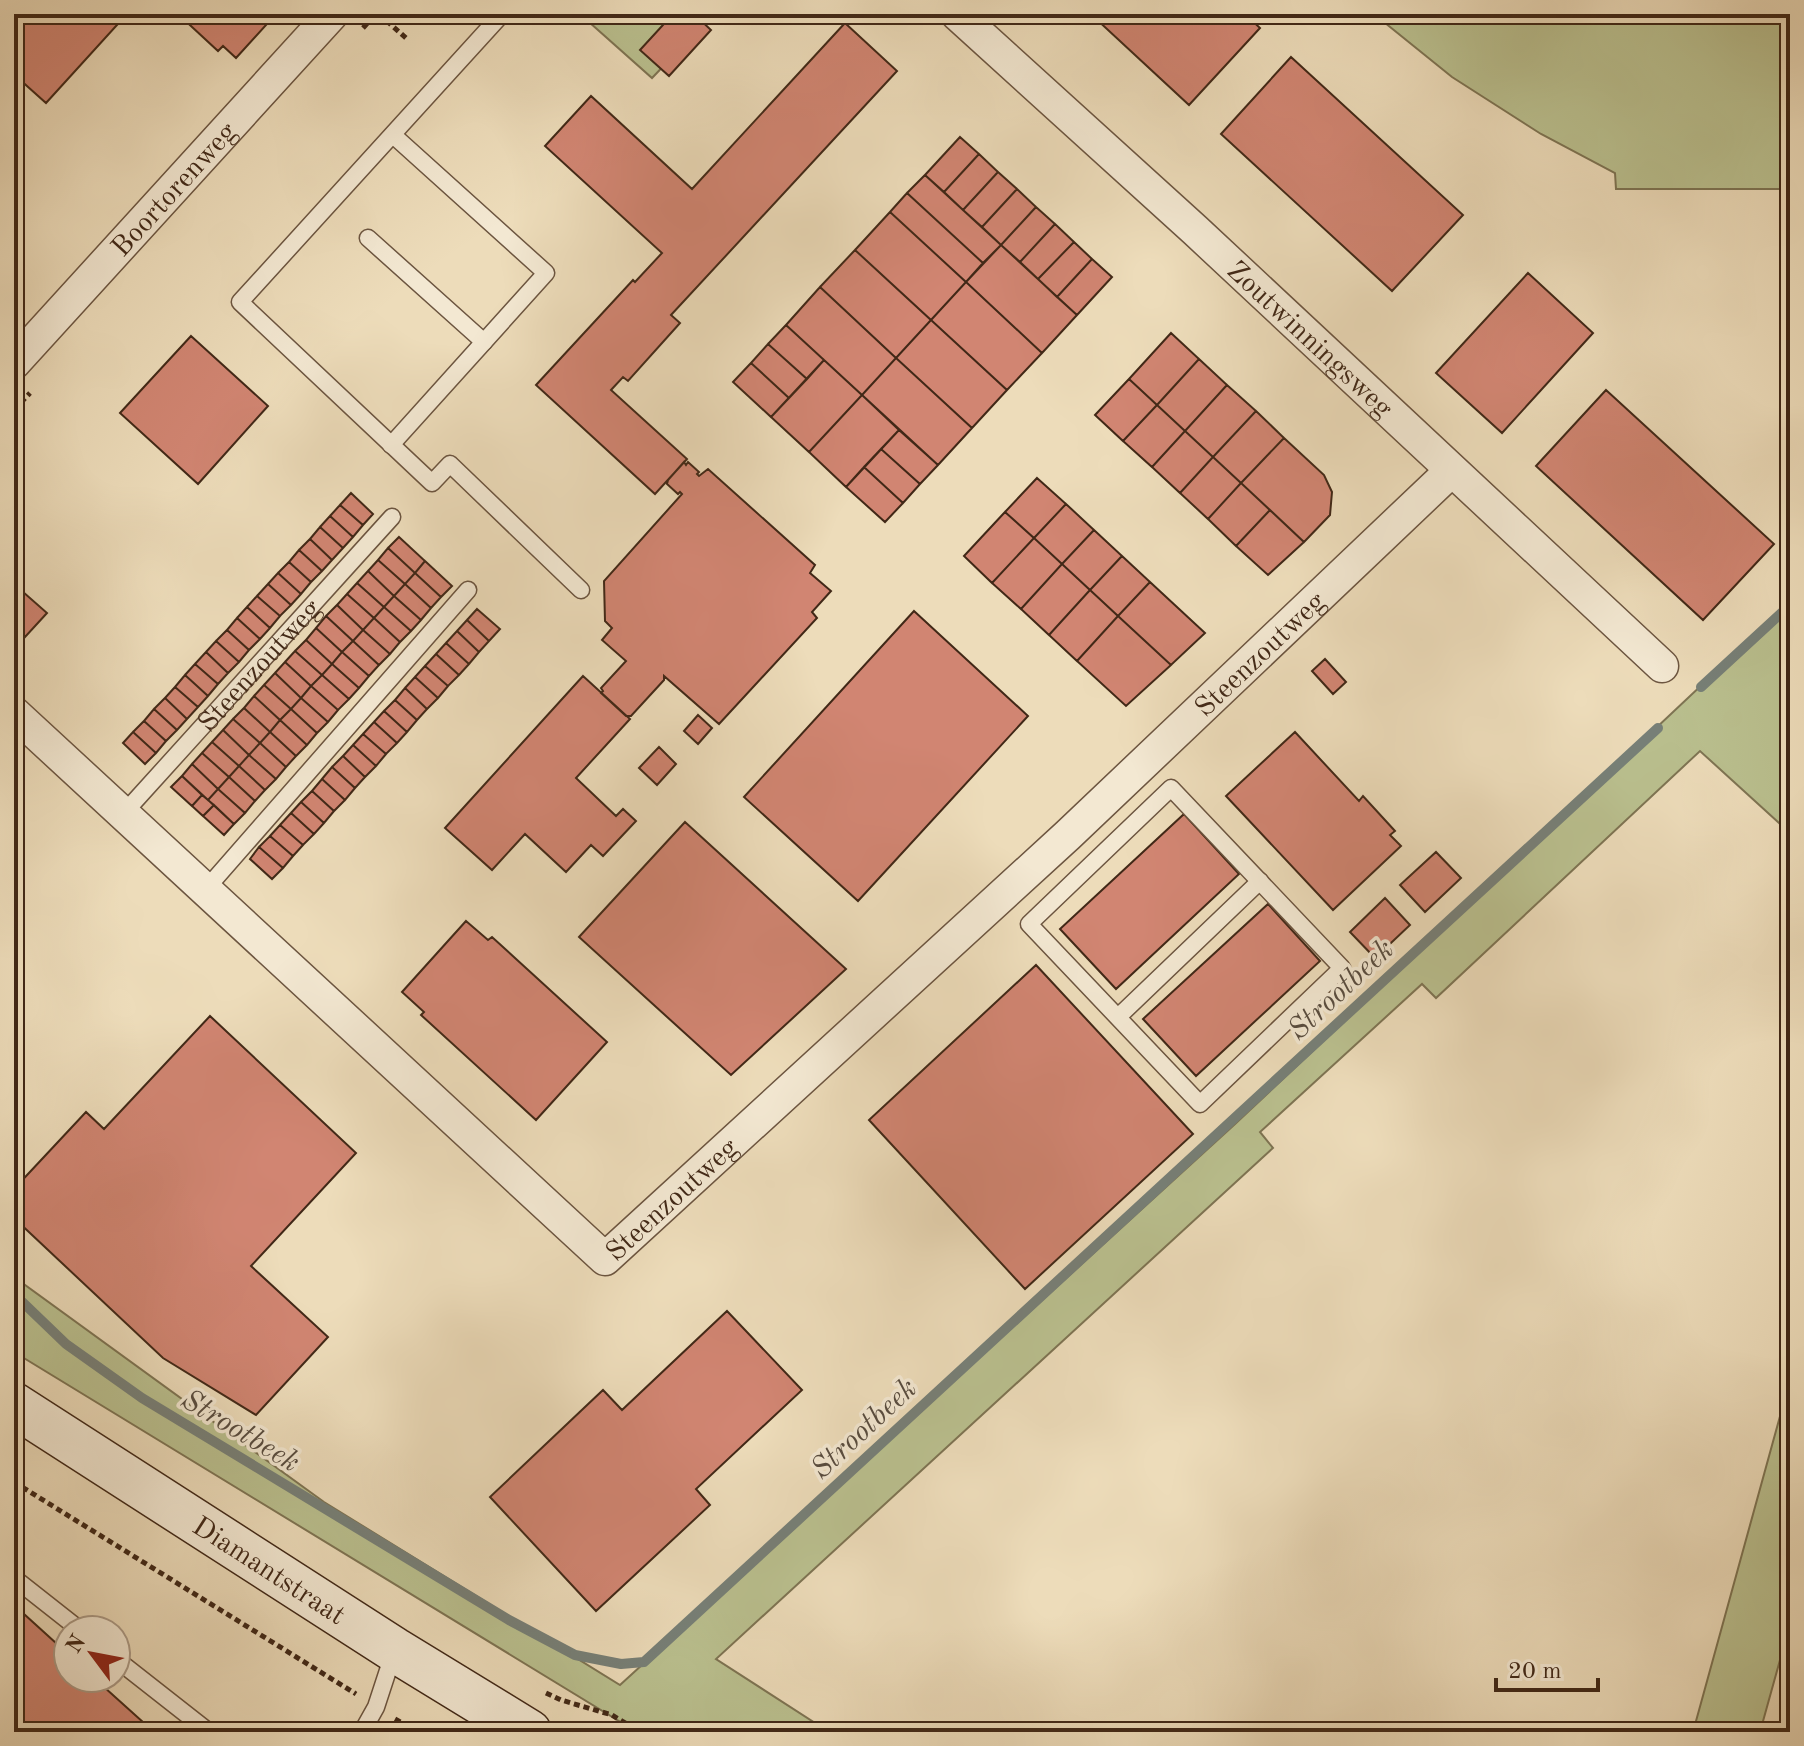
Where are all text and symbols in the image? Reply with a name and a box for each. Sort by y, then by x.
street label: Boortorenweg [108,118,243,263]
street label: Zoutwinningsweg [1221,257,1397,424]
street label: Steenzoutweg [1191,588,1331,723]
street label: Steenzoutweg [194,595,327,738]
water label: Strootbeek [1283,934,1400,1046]
street label: Steenzoutweg [602,1134,744,1268]
water label: Strootbeek [806,1373,923,1485]
water label: Strootbeek [176,1385,304,1479]
street label: Diamantstraat [187,1513,349,1631]
north arrow [52,1614,132,1694]
text: N [63,1631,91,1657]
scale bar [1496,1642,1598,1692]
text: 20 m [1508,1660,1562,1684]

